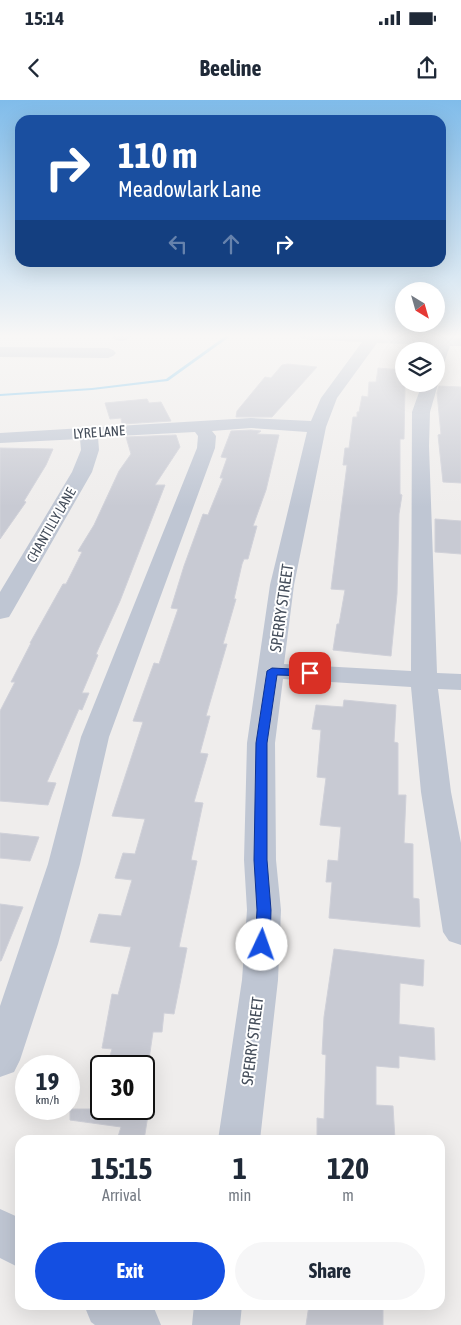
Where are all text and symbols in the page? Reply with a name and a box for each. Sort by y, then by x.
text: 15:14 [25,7,64,29]
icon: back [20,54,48,82]
icon: share [413,54,441,82]
text: Beeline [200,55,261,81]
icon: right [35,135,100,200]
text: 110 m [118,135,197,175]
text: Meadowlark Lane [118,176,261,202]
icon: left [164,230,192,258]
icon: ahead [217,230,245,258]
icon: right [270,230,298,258]
north arrow [395,282,445,332]
map controls [395,282,445,392]
button: layers [395,342,445,392]
street label: LYRE LANE [72,422,126,442]
street label: CHANTILLY LANE [23,485,79,565]
street label: SPERRY STREET [266,563,296,653]
pin [289,652,331,694]
icon: arrive [296,659,324,687]
position arrow [235,918,287,970]
street label: SPERRY STREET [238,996,266,1086]
speed limit sign: 30 [90,1055,155,1120]
text: 19 [36,1067,59,1095]
text: km/h [36,1093,59,1107]
text: 15:15 [91,1151,152,1185]
text: 1 [233,1151,247,1185]
text: 120 [327,1151,369,1185]
text: Arrival [102,1186,141,1204]
text: min [228,1186,251,1204]
text: m [342,1186,354,1204]
button: Exit [35,1242,225,1300]
button: Share [235,1242,425,1300]

